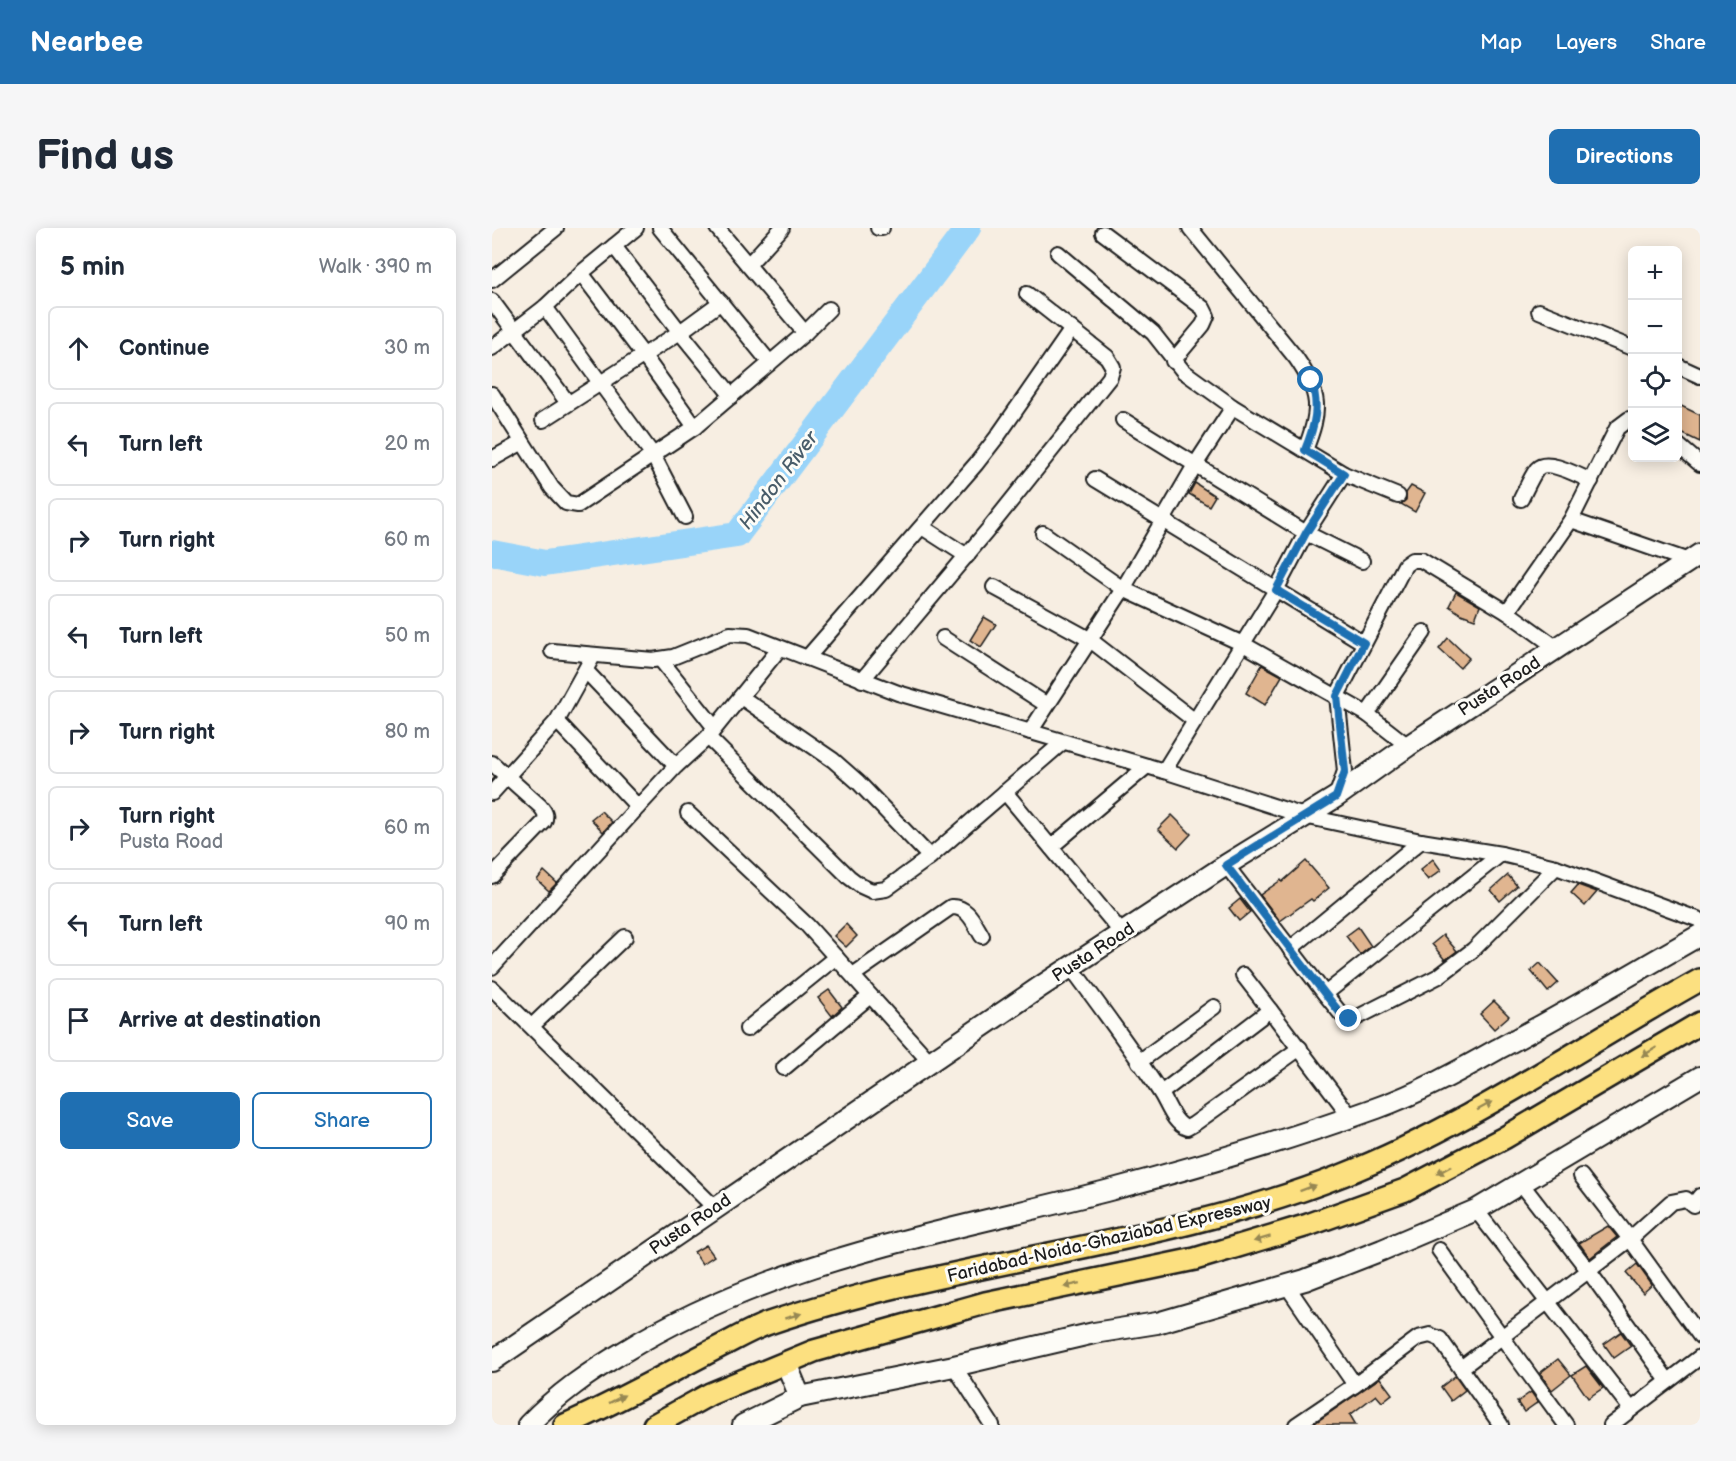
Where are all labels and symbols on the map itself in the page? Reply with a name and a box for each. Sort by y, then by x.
route start [1297,366,1323,392]
water label: Hindon River [734,426,824,534]
street label: Pusta Road [1454,652,1544,721]
street label: Pusta Road [1048,918,1138,987]
route end [1335,1005,1361,1031]
one-way arrow [1641,1046,1657,1057]
one-way arrow [1477,1101,1494,1111]
one-way arrow [1435,1165,1452,1175]
one-way arrow [1299,1183,1317,1192]
street label: Pusta Road [646,1189,735,1259]
street label: Faridabad-Noida-Ghaziabad Expressway [945,1192,1274,1287]
one-way arrow [1253,1235,1271,1244]
one-way arrow [1063,1281,1082,1290]
one-way arrow [784,1311,802,1320]
one-way arrow [609,1394,626,1404]

